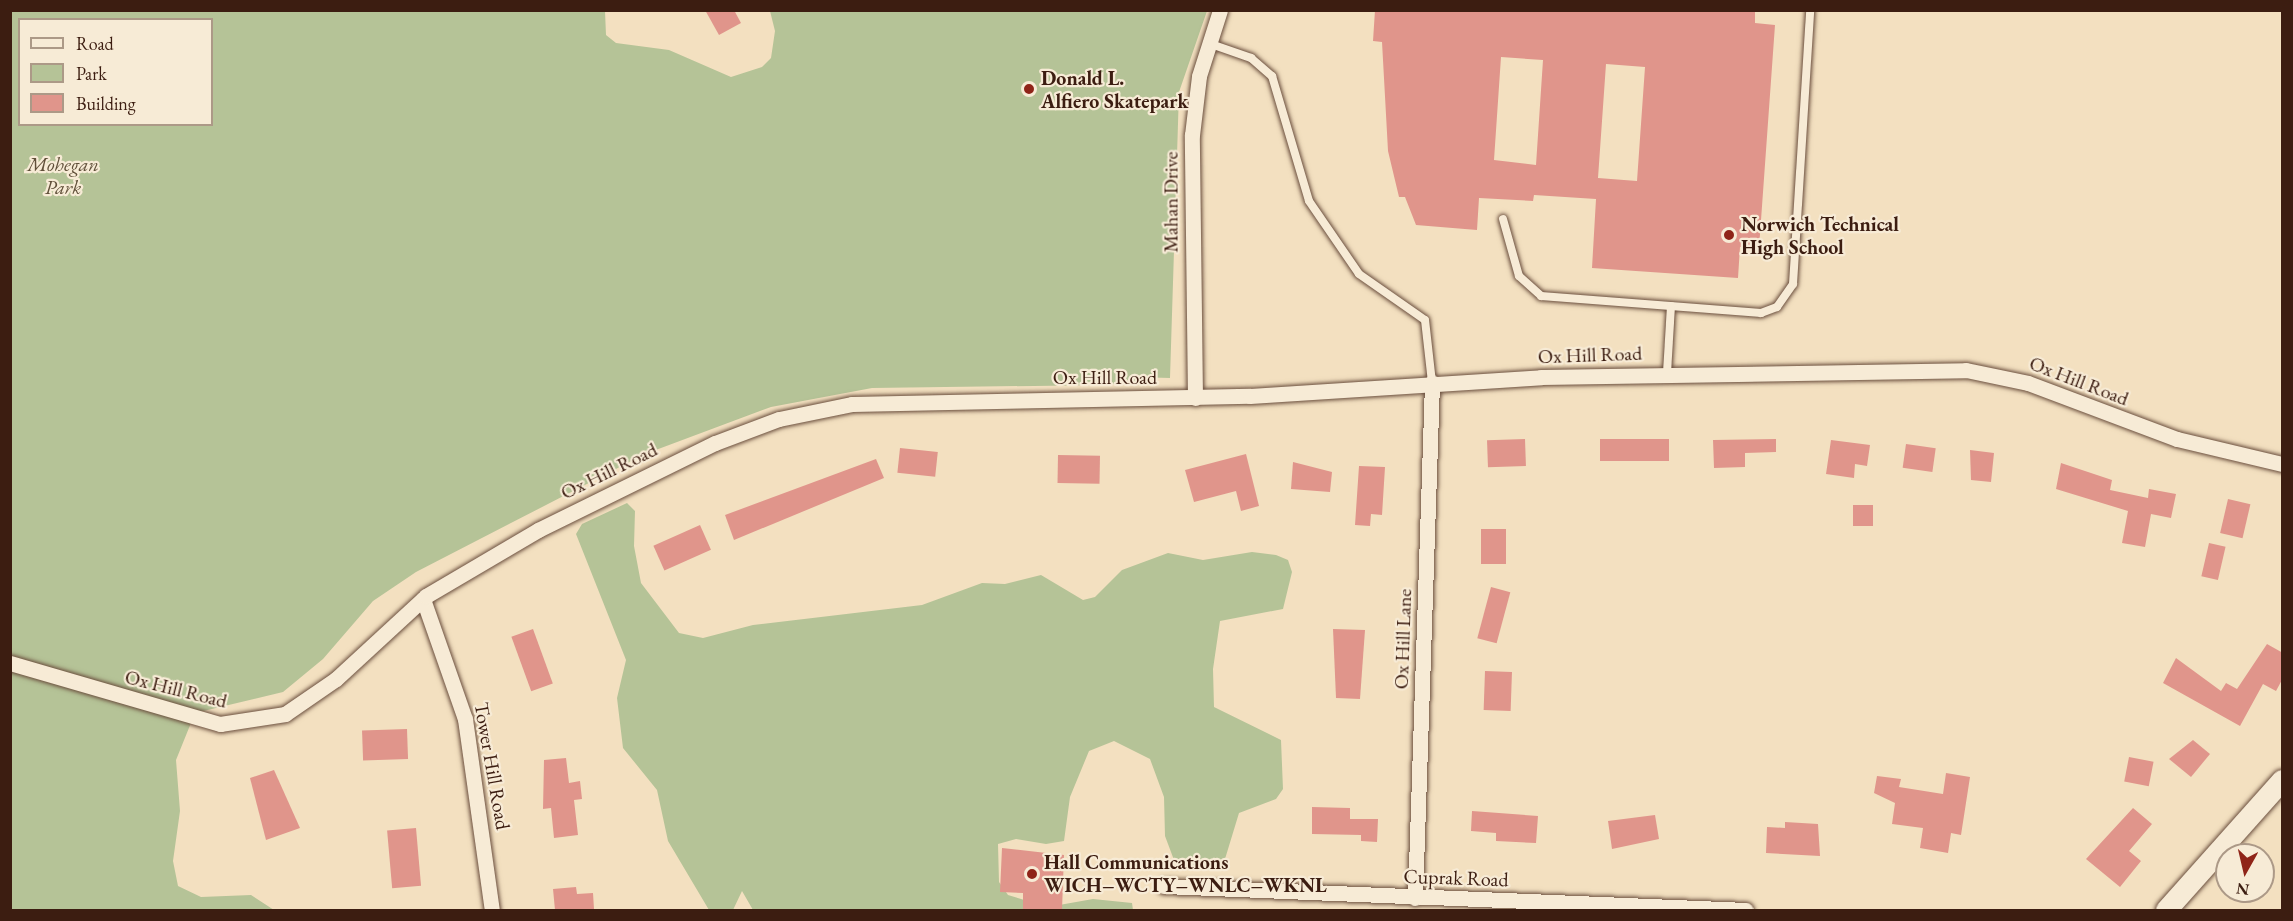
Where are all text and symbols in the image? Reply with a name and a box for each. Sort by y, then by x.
legend [18,18,213,126]
text: Road [76,32,114,55]
text: Park [76,62,107,85]
place label: Donald L. Alfiero Skatepark [1041,66,1188,113]
marker: Donald L. Alfiero Skatepark [1022,82,1036,96]
text: Building [76,92,136,115]
street label: Mahan Drive [1159,151,1183,253]
park label: Mohegan Park [27,153,99,200]
place label: Norwich Technical High School [1741,212,1899,259]
marker: Norwich Technical High School [1722,228,1736,242]
street label: Ox Hill Road [1537,341,1643,369]
street label: Ox Hill Road [2026,351,2132,411]
street label: Ox Hill Road [1053,365,1157,389]
street label: Ox Hill Road [557,437,661,505]
street label: Ox Hill Lane [1389,588,1417,690]
street label: Ox Hill Road [122,665,230,713]
street label: Tower Hill Road [469,700,515,832]
north arrow [2215,843,2275,903]
place label: Hall Communications WICH–WCTY–WNLC–WKNL [1044,850,1327,897]
street label: Cuprak Road [1403,864,1509,892]
marker: Hall Communications WICH–WCTY–WNLC–WKNL [1025,867,1039,881]
text: N [2235,878,2251,901]

